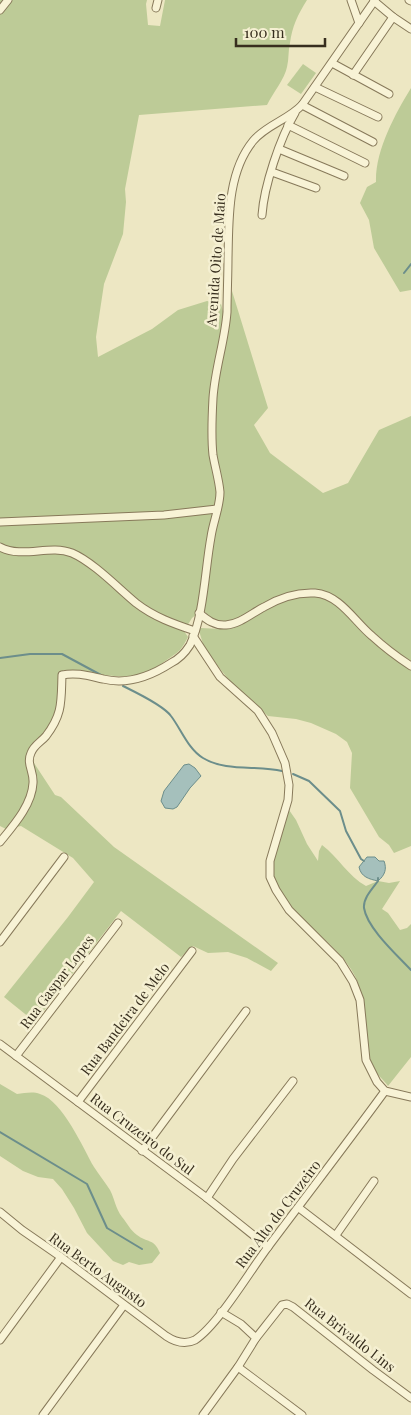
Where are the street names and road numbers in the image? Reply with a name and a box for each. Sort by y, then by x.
street label: Avenida Oito de Maio [201,192,230,328]
street label: Rua Gaspar Lopes [15,931,98,1032]
street label: Rua Bandeira de Melo [76,958,174,1079]
street label: Rua Cruzeiro do Sul [86,1088,198,1179]
street label: Rua Alto do Cruzeiro [231,1156,325,1272]
street label: Rua Berto Augusto [46,1228,151,1312]
street label: Rua Brivaldo Lins [301,1293,400,1376]

